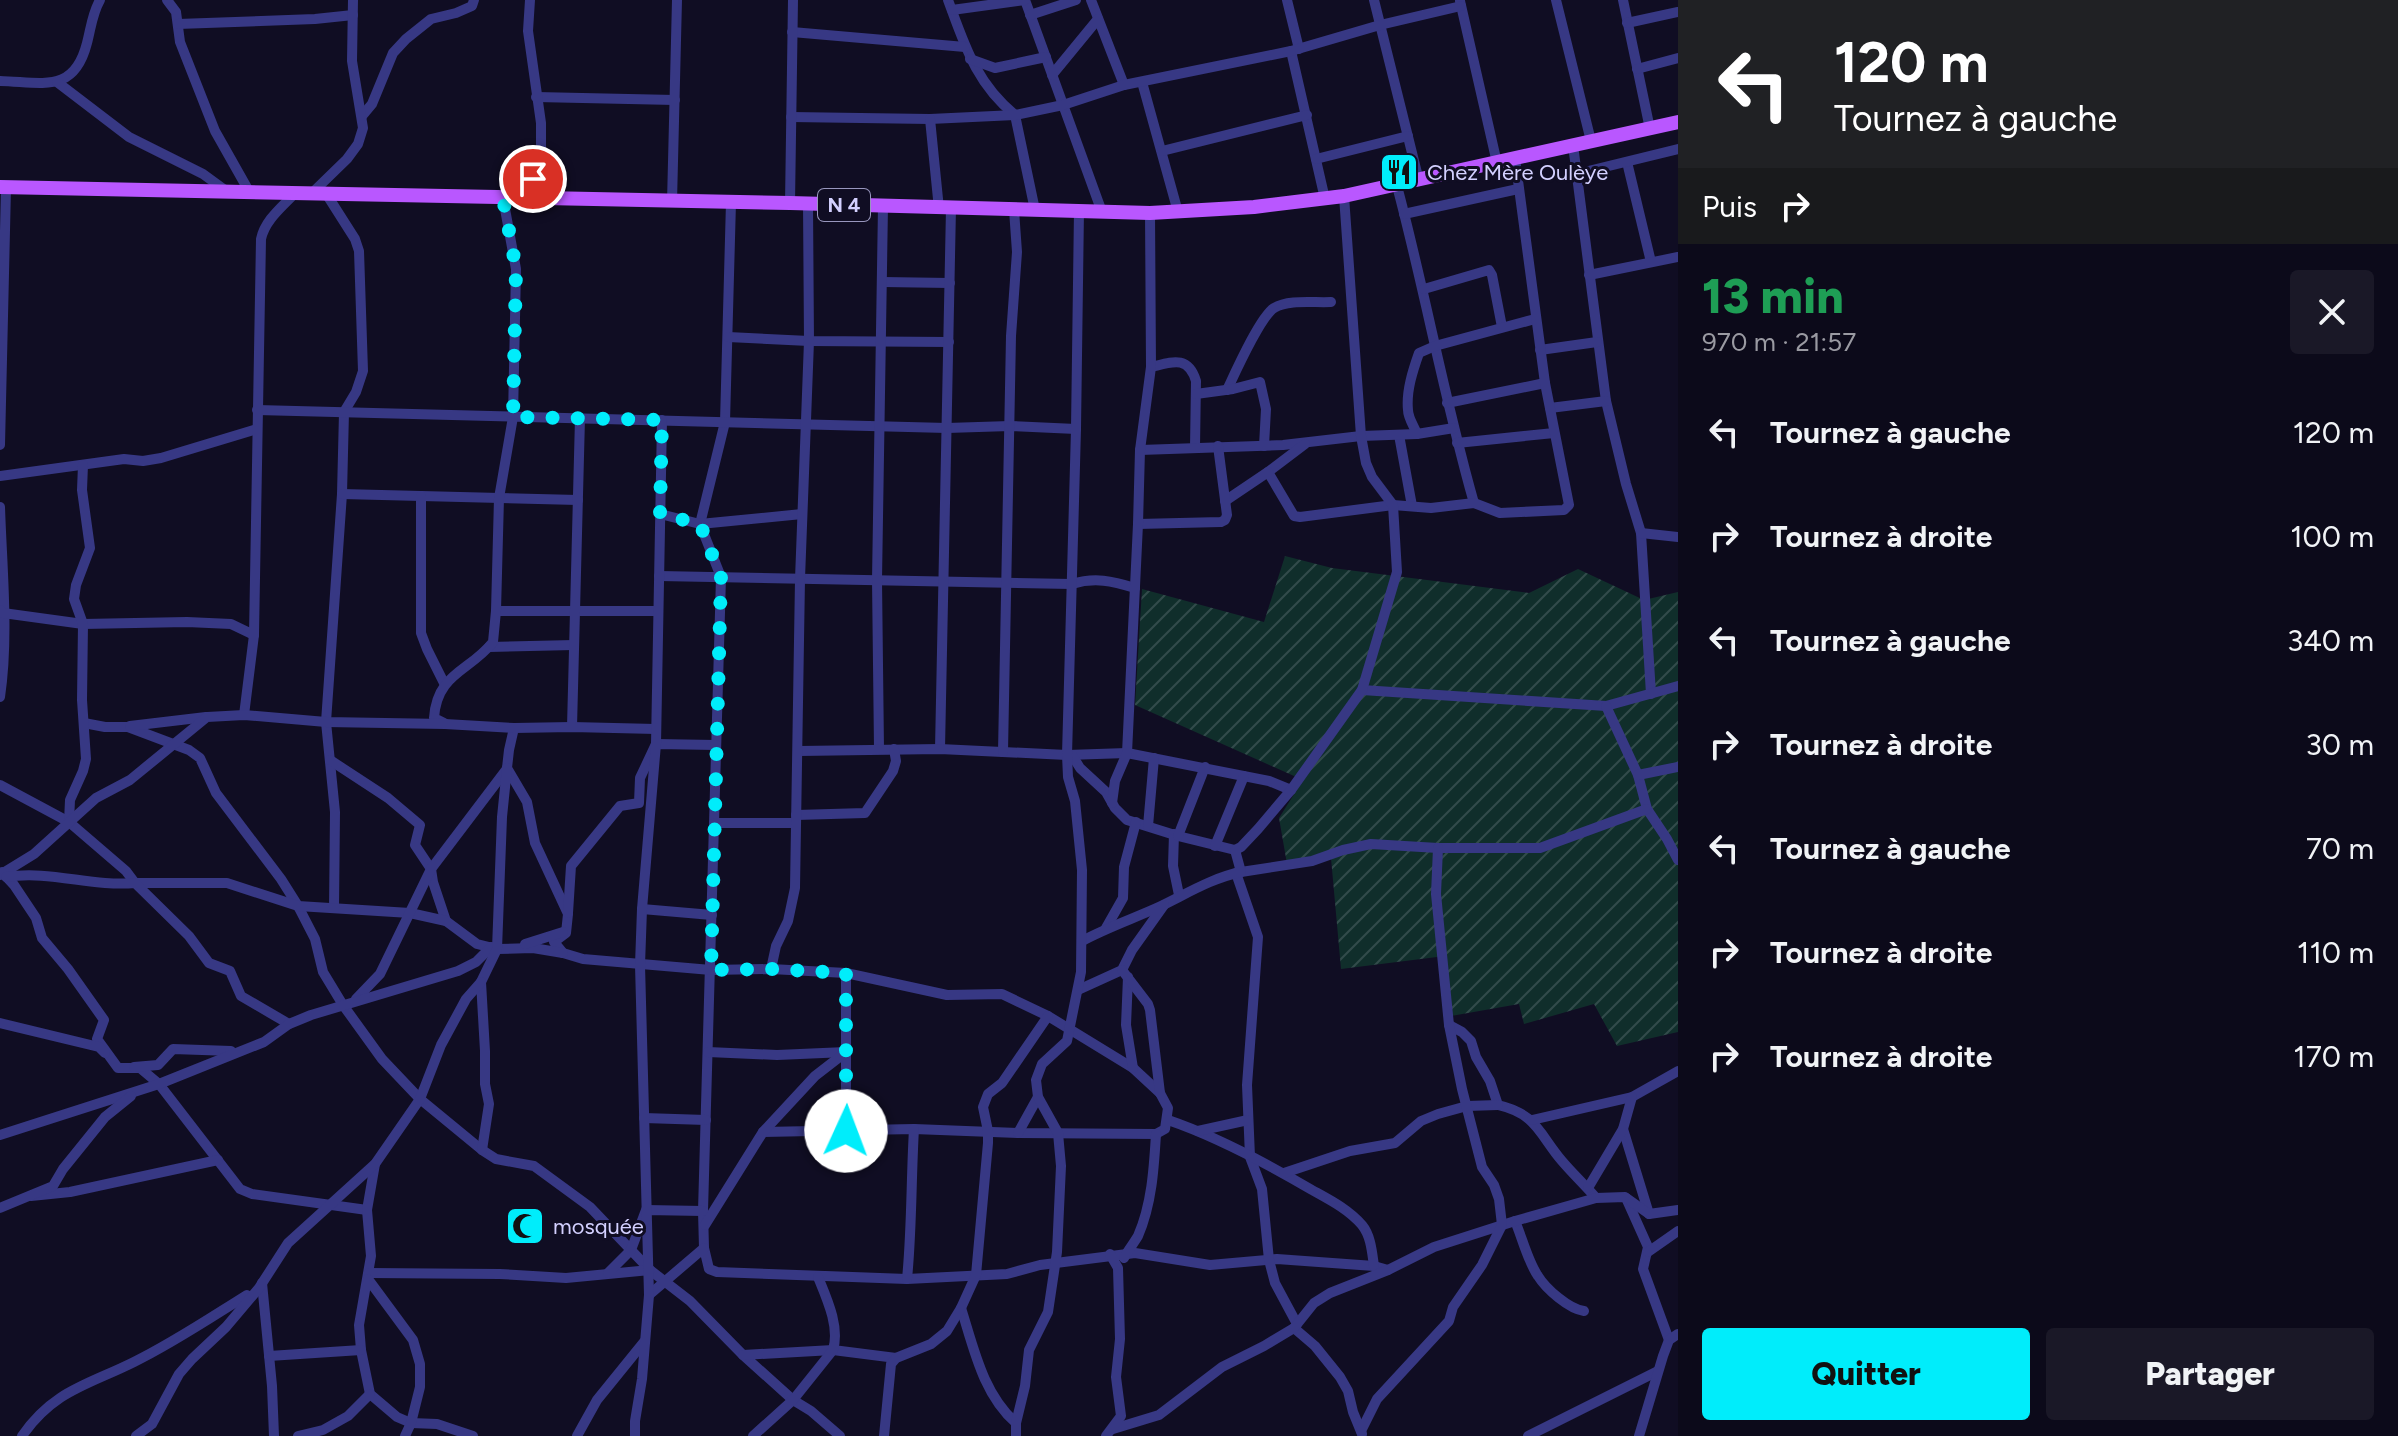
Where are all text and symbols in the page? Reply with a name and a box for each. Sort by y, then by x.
text: 120 m [1834,29,1989,96]
icon: left [1702,32,1806,136]
text: Tournez à gauche [1834,97,2117,140]
pin [499,145,567,213]
restaurant icon: Chez Mère Oulèye [1378,151,1420,193]
icon: arrive [511,157,555,201]
place label: Chez Mère Oulèye [1427,159,1608,186]
icon: right [1773,184,1817,228]
text: Puis [1702,188,1757,225]
road number: N 4 [818,189,870,221]
text: 13 min [1702,267,1844,325]
button: close [2290,270,2374,354]
text: 970 m · 21:57 [1702,326,1856,358]
icon: left [1702,410,1746,454]
text: Tournez à gauche [1770,414,2011,451]
text: 120 m [2293,414,2374,451]
icon: right [1702,514,1746,558]
text: Tournez à droite [1770,518,1992,555]
text: 100 m [2290,518,2374,555]
icon: left [1702,618,1746,662]
text: Tournez à gauche [1770,622,2011,659]
text: 340 m [2287,622,2374,659]
icon: right [1702,722,1746,766]
text: Tournez à droite [1770,726,1992,763]
text: 30 m [2306,726,2374,763]
icon: left [1702,826,1746,870]
text: Tournez à gauche [1770,830,2011,867]
text: 70 m [2306,830,2374,867]
icon: right [1702,930,1746,974]
text: Tournez à droite [1770,934,1992,971]
text: 110 m [2297,934,2374,971]
icon: right [1702,1034,1746,1078]
text: Tournez à droite [1770,1038,1992,1075]
text: 170 m [2293,1038,2374,1075]
position arrow [804,1089,888,1173]
mosque icon: mosquée [504,1205,546,1247]
place label: mosquée [553,1213,644,1240]
button: Quitter [1702,1328,2030,1420]
button: Partager [2046,1328,2374,1420]

